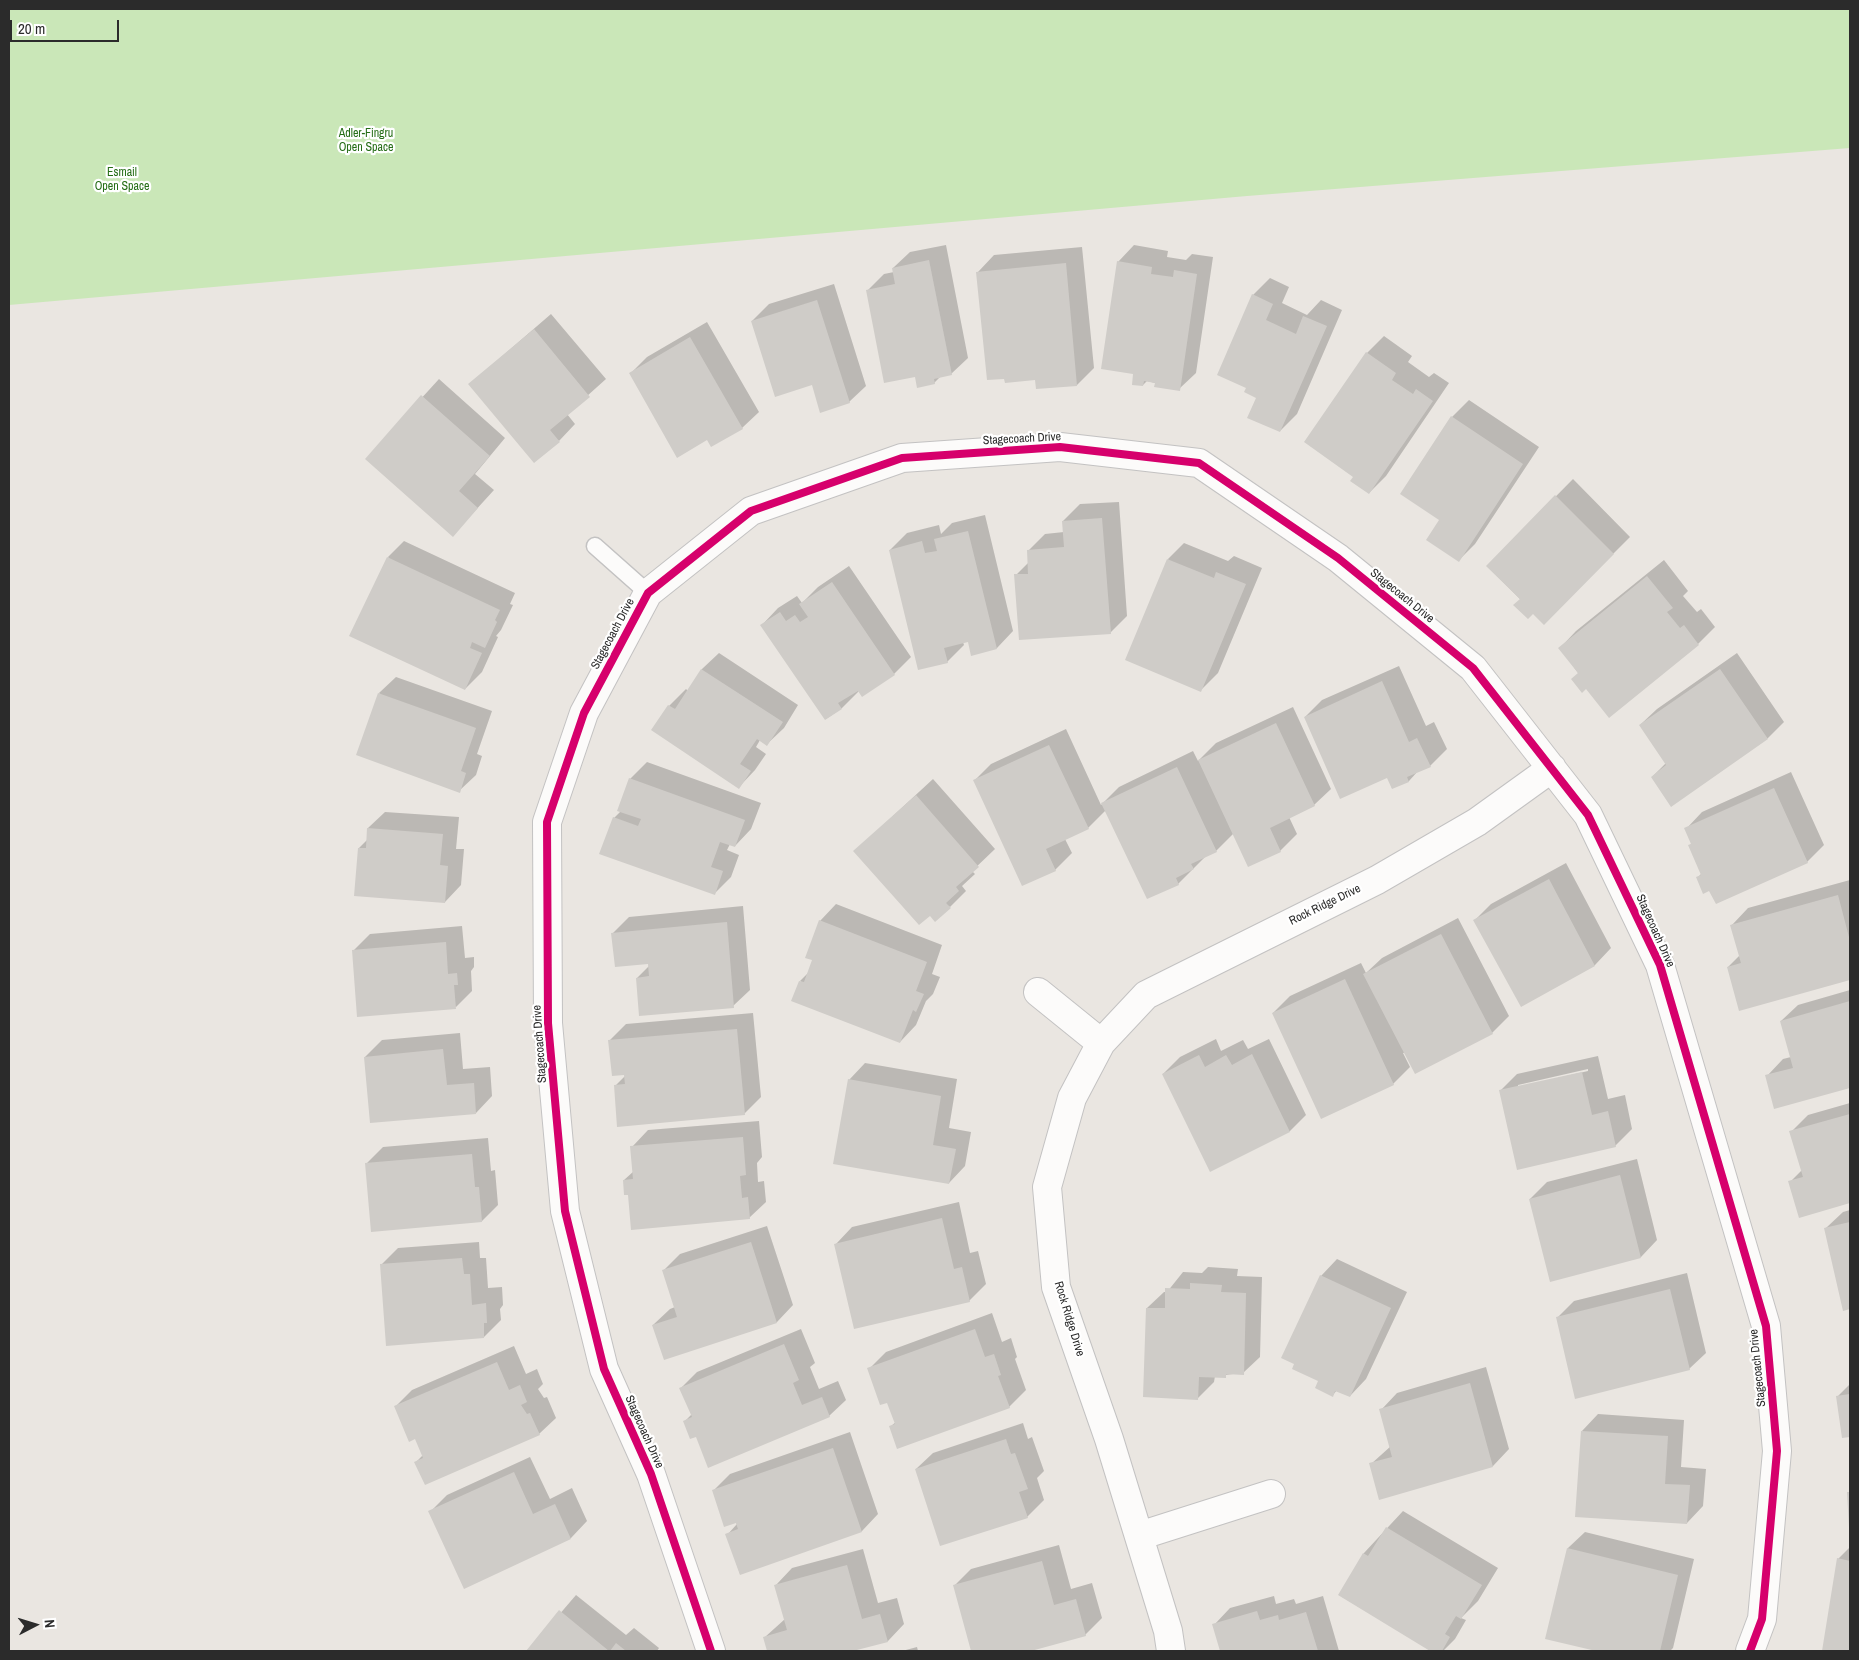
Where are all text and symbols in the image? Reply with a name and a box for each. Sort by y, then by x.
scale bar [12,10,121,42]
text: 20 m [18,18,45,39]
park label: Adler-Fingru Open Space [339,127,393,155]
park label: Esmail Open Space [95,166,149,194]
street label: Stagecoach Drive [983,430,1061,448]
street label: Stagecoach Drive [1367,566,1437,626]
street label: Stagecoach Drive [588,596,638,672]
street label: Rock Ridge Drive [1287,882,1363,928]
street label: Stagecoach Drive [1633,892,1677,970]
street label: Stagecoach Drive [530,1004,550,1084]
street label: Rock Ridge Drive [1051,1280,1087,1358]
street label: Stagecoach Drive [1747,1328,1769,1408]
street label: Stagecoach Drive [622,1393,666,1471]
north arrow [10,1600,60,1650]
text: N [41,1619,59,1629]

